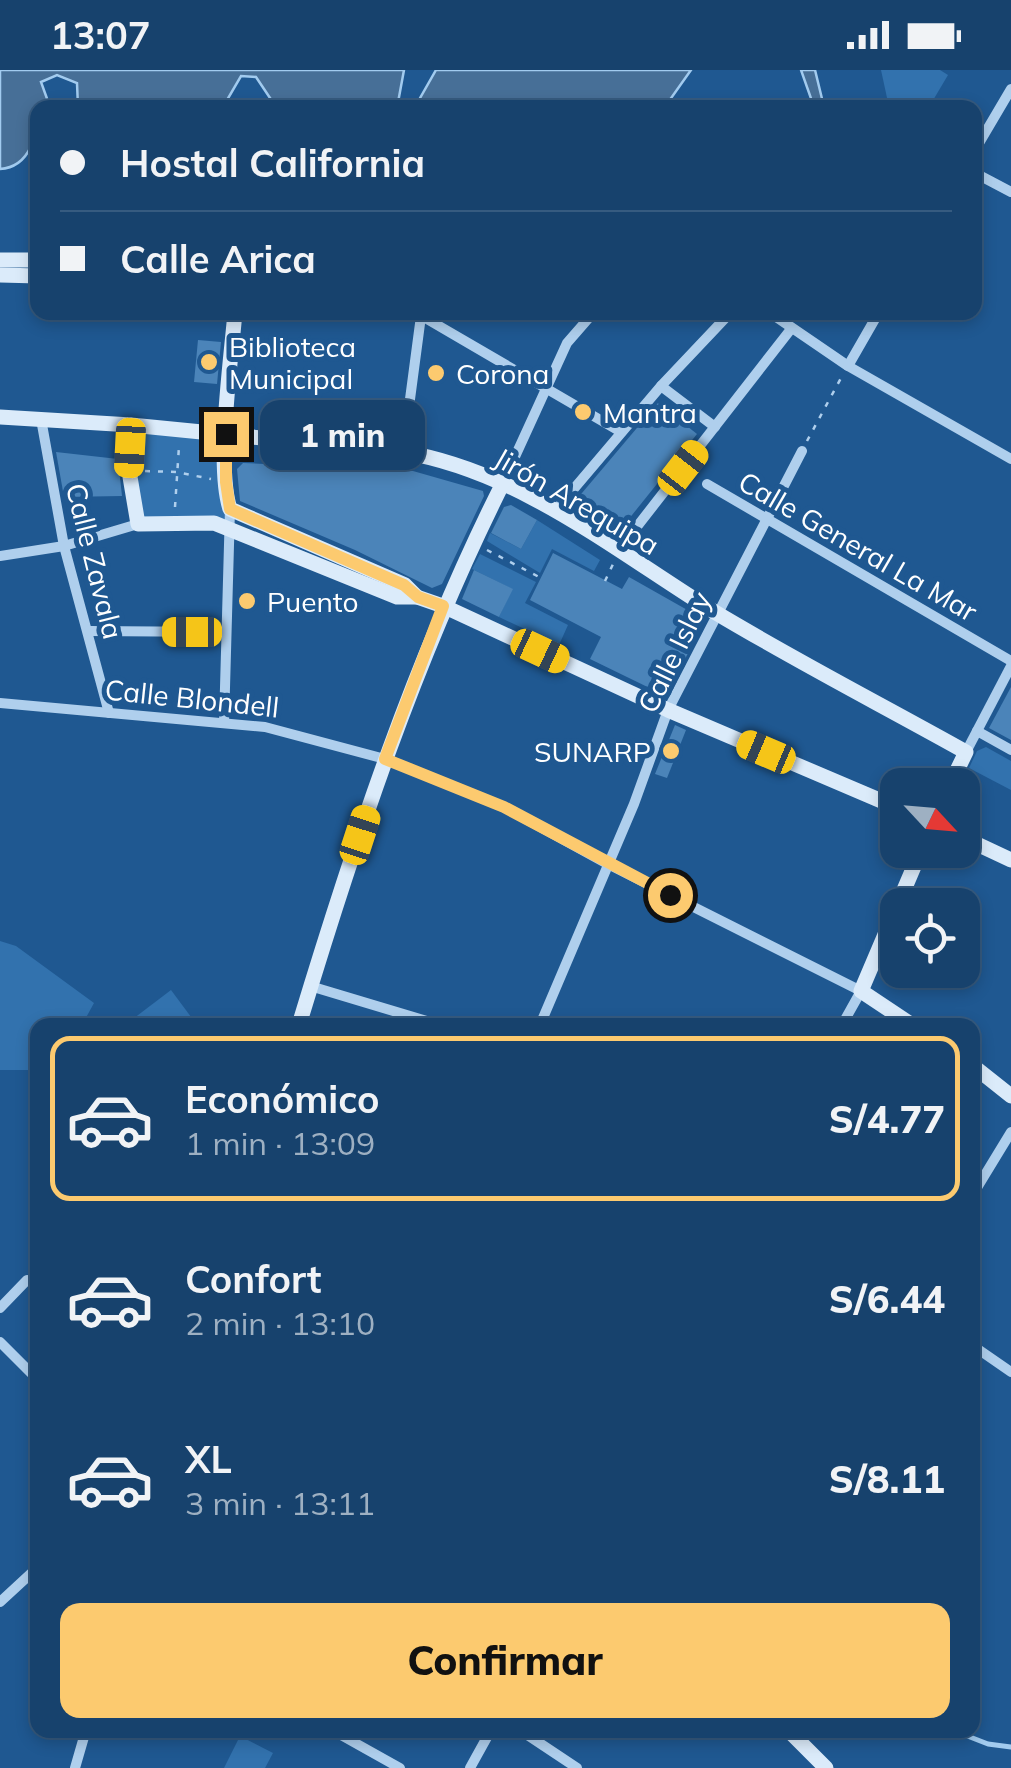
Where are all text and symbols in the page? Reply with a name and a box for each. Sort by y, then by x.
text: 13:07 [50,11,151,59]
text: Hostal California [120,139,425,187]
text: Calle Arica [120,235,316,283]
place label: Biblioteca Municipal [229,329,356,396]
marker: Biblioteca Municipal [198,351,220,373]
place label: Corona [456,356,549,391]
marker: Corona [425,362,447,384]
place label: Mantra [603,395,697,430]
callout: 1 min [261,399,426,469]
marker: Mantra [572,401,594,423]
route end [204,412,249,457]
text: 1 min [300,415,385,455]
car [113,417,147,479]
car [653,435,713,501]
street label: Jirón Arequipa [488,440,666,562]
street label: Calle General La Mar [732,463,984,629]
street label: Calle Zavala [59,479,131,643]
place label: Puento [267,584,359,619]
street label: Calle Islay [630,585,718,718]
marker: Puento [236,590,258,612]
car [162,617,222,647]
car [506,625,574,677]
street label: Calle Blondell [103,671,281,725]
car [733,726,799,778]
place label: SUNARP [534,734,651,769]
marker: SUNARP [660,740,682,762]
north arrow [880,768,980,868]
map controls [880,768,980,988]
car [336,802,384,868]
route start [648,873,693,918]
button: locate [880,888,980,988]
icon: car [65,1074,155,1164]
text: Económico [185,1075,380,1123]
text: S/4.77 [829,1095,945,1143]
text: 1 min · 13:09 [185,1123,375,1163]
icon: car [65,1254,155,1344]
text: Confort [185,1255,322,1303]
text: S/6.44 [829,1275,945,1323]
text: 2 min · 13:10 [185,1303,375,1343]
icon: car [65,1434,155,1524]
text: XL [185,1435,232,1483]
text: S/8.11 [829,1455,945,1503]
text: 3 min · 13:11 [185,1483,375,1523]
button: Confirmar [60,1603,950,1718]

